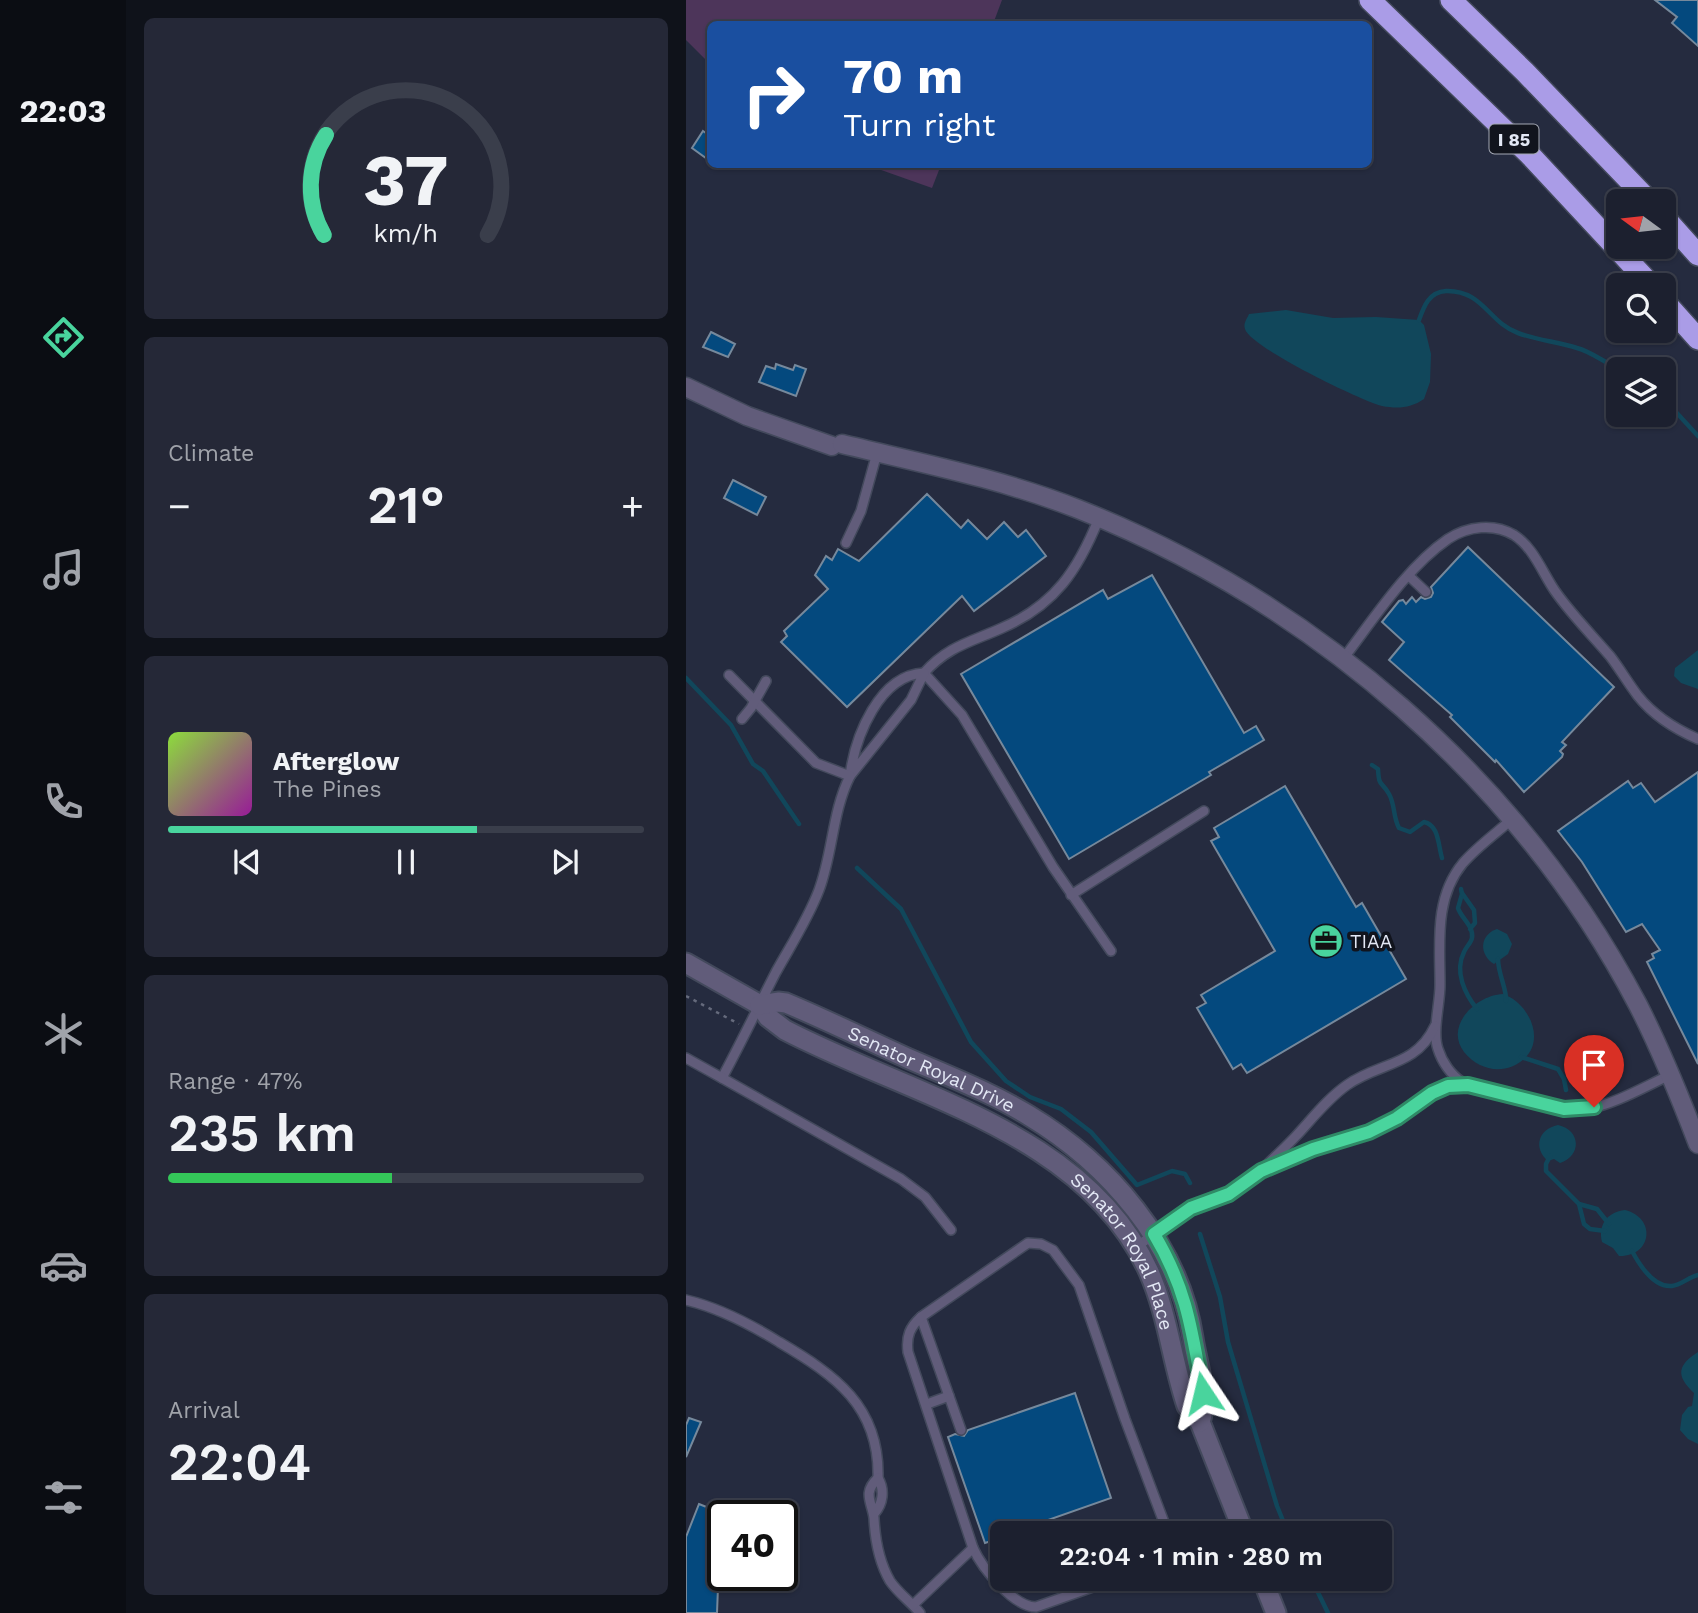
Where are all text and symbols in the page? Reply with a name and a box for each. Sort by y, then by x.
text: 70 m [843,47,963,105]
icon: right [728,49,819,140]
text: 22:03 [19,92,107,130]
text: Turn right [843,106,995,144]
road number: I 85 [1490,124,1538,154]
text: 37 [363,137,449,223]
north arrow [1606,189,1676,259]
map controls [1606,189,1676,427]
text: km/h [374,218,438,247]
button: search [1606,273,1676,343]
icon: directions [39,313,88,362]
button: layers [1606,357,1676,427]
text: Climate [168,440,254,467]
text: 21° [367,475,445,536]
text: − [168,484,191,528]
text: + [621,484,644,528]
icon: music [39,545,88,594]
text: Afterglow [273,746,399,776]
text: The Pines [273,776,382,803]
icon: phone [39,777,88,826]
icon: previous [228,843,266,881]
icon: pause [387,843,425,881]
icon: next [546,843,584,881]
office icon: TIAA [1307,922,1345,960]
place label: TIAA [1350,930,1393,953]
icon: climate [39,1009,88,1058]
street label: Senator Royal Drive [844,1021,1019,1117]
pin [1564,1035,1624,1107]
icon: arrive [1575,1046,1613,1084]
text: Range · 47% [168,1068,302,1095]
text: 235 km [168,1103,356,1164]
street label: Senator Royal Place [1066,1167,1179,1332]
icon: car [39,1241,88,1290]
position arrow [1166,1356,1240,1430]
text: Arrival [168,1397,240,1424]
text: 22:04 [168,1432,311,1493]
icon: filters [39,1473,88,1522]
speed limit sign: 40 [707,1500,798,1591]
text: 22:04 · 1 min · 280 m [1059,1541,1323,1571]

